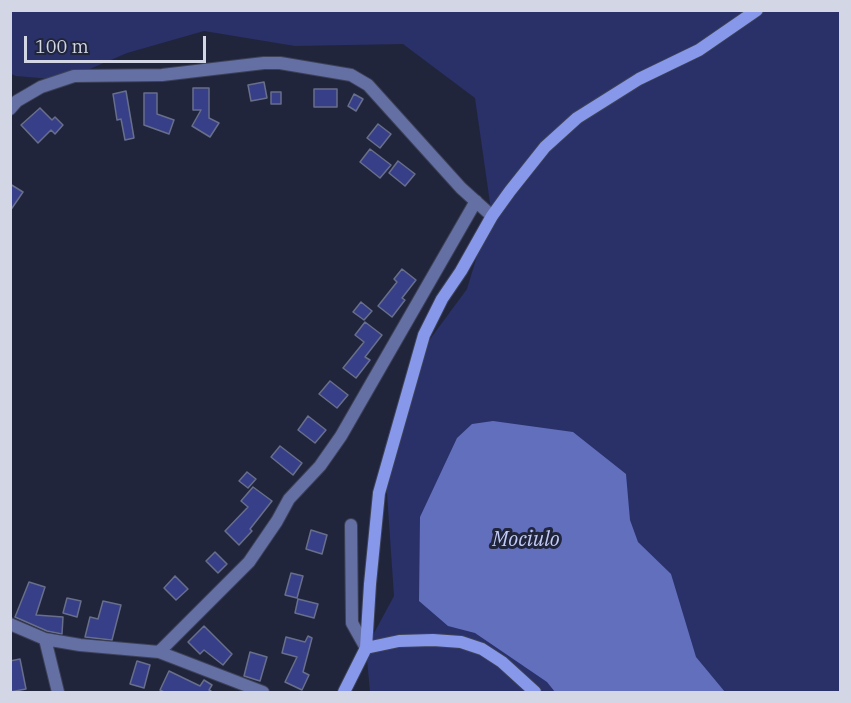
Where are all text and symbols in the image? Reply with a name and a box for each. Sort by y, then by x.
scale bar [27,24,208,62]
text: 100 m [35,35,89,58]
water label: Mociulo [492,528,560,552]

